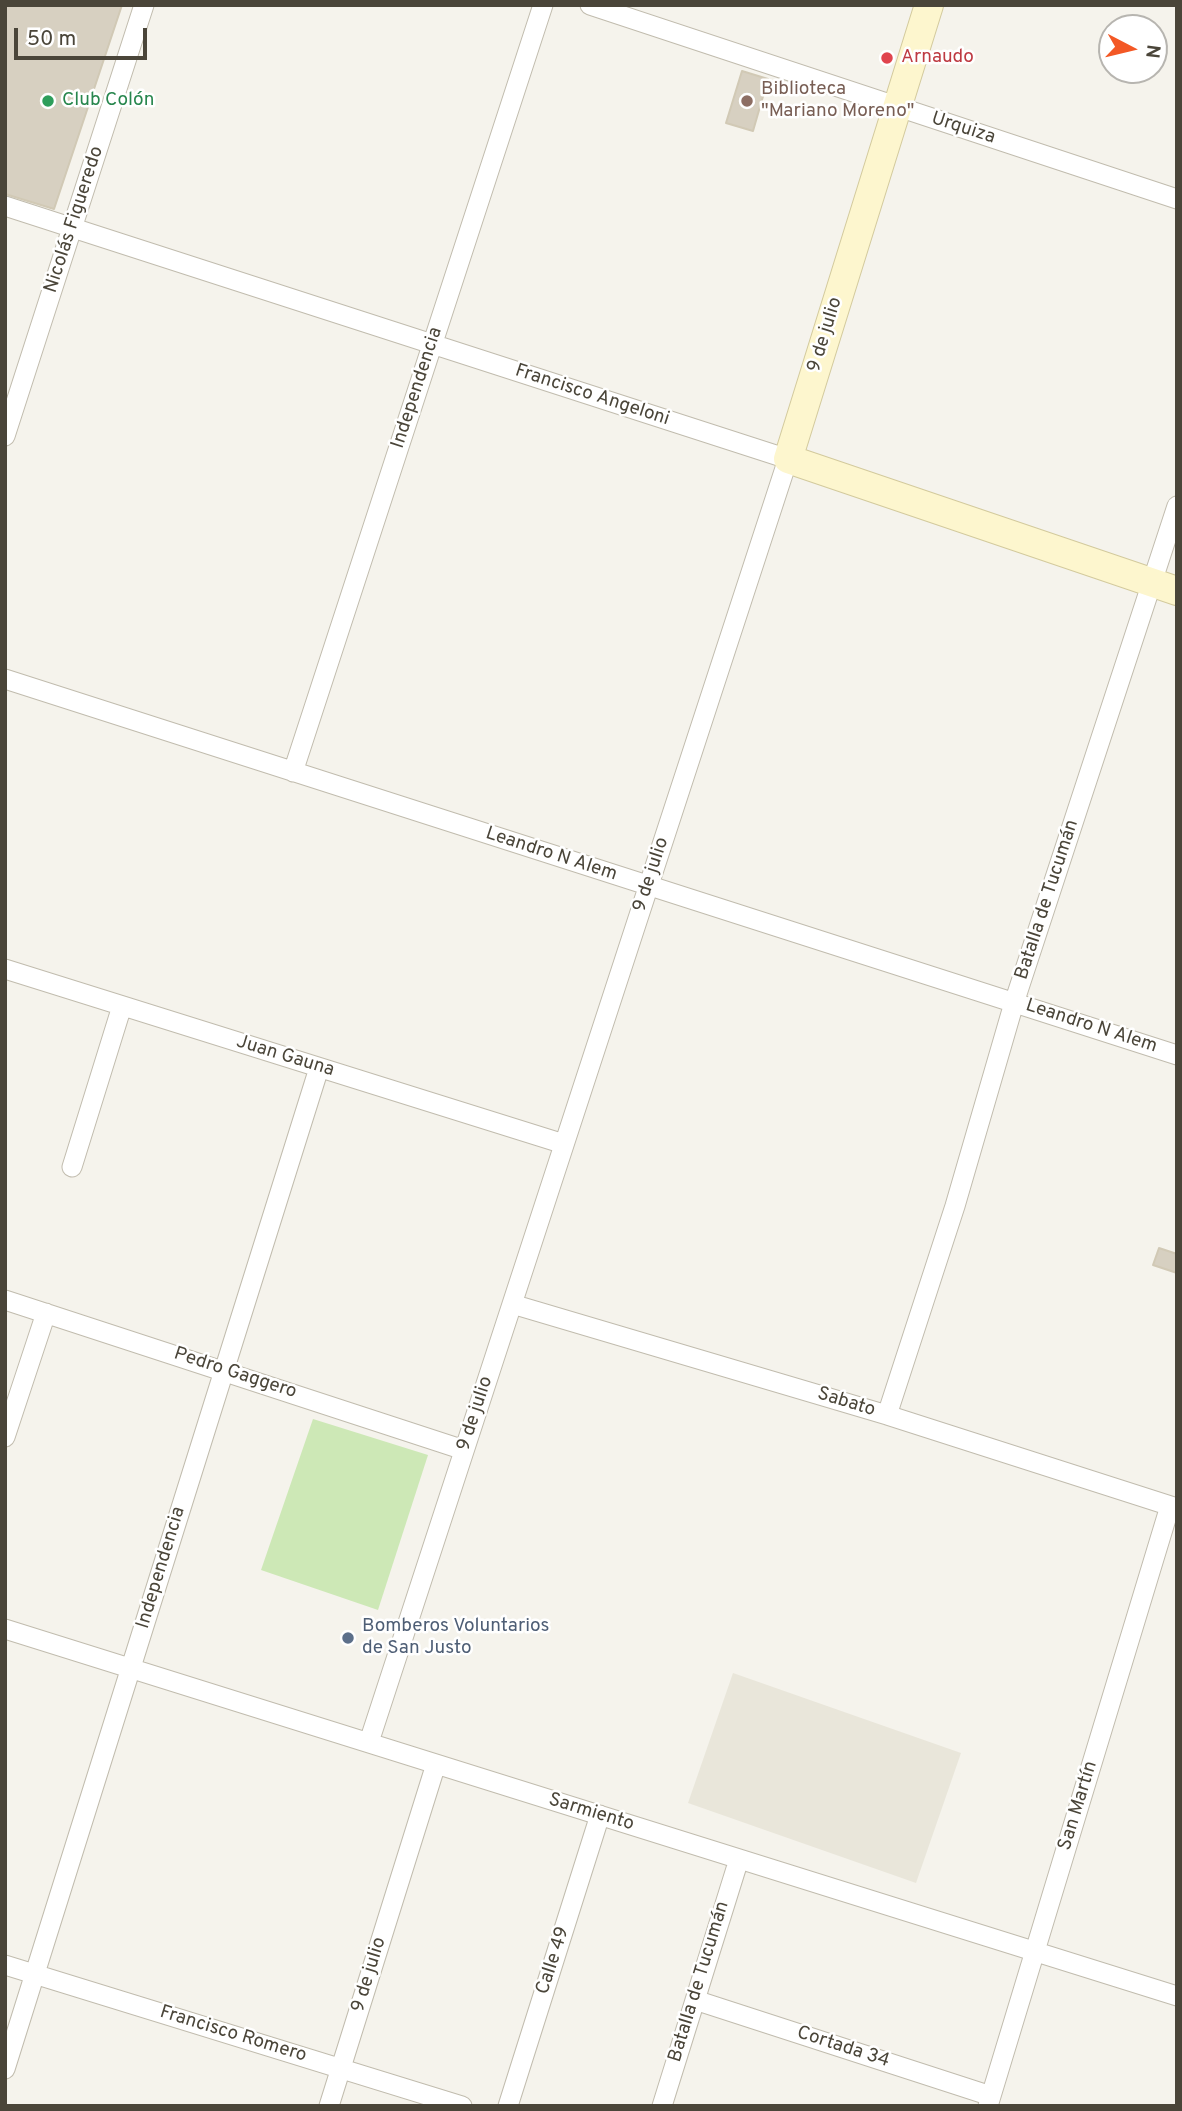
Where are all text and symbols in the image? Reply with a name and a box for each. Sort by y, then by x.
scale bar [18,14,150,58]
north arrow [1098,14,1168,84]
text: 50 m [27,26,76,53]
text: N [1139,43,1165,60]
place label: Arnaudo [901,47,974,69]
marker: Arnaudo [879,50,895,66]
place label: Biblioteca "Mariano Moreno" [761,79,914,123]
place label: Club Colón [62,90,154,112]
marker: Club Colón [40,93,56,109]
marker: Biblioteca "Mariano Moreno" [739,93,755,109]
street label: Urquiza [928,108,998,150]
street label: Nicolás Figueredo [41,144,109,296]
street label: 9 de julio [804,295,848,375]
street label: Independencia [388,324,448,452]
street label: Francisco Angeloni [512,360,672,432]
street label: Batalla de Tucumán [1011,817,1085,983]
street label: Leandro N Alem [482,823,620,887]
street label: 9 de julio [629,835,675,915]
street label: Leandro N Alem [1022,995,1160,1059]
street label: Juan Gauna [233,1031,337,1083]
street label: Pedro Gaggero [171,1343,299,1405]
street label: 9 de julio [453,1374,499,1454]
street label: Sabato [814,1383,878,1423]
street label: Independencia [133,1504,191,1632]
place label: Bomberos Voluntarios de San Justo [362,1616,549,1660]
marker: Bomberos Voluntarios de San Justo [340,1630,356,1646]
street label: San Martín [1055,1759,1103,1853]
street label: Sarmiento [545,1789,637,1837]
street label: Batalla de Tucumán [665,1899,735,2065]
street label: Calle 49 [532,1924,576,1998]
street label: 9 de julio [348,1935,392,2015]
street label: Francisco Romero [157,2002,309,2068]
street label: Cortada 34 [794,2022,892,2074]

